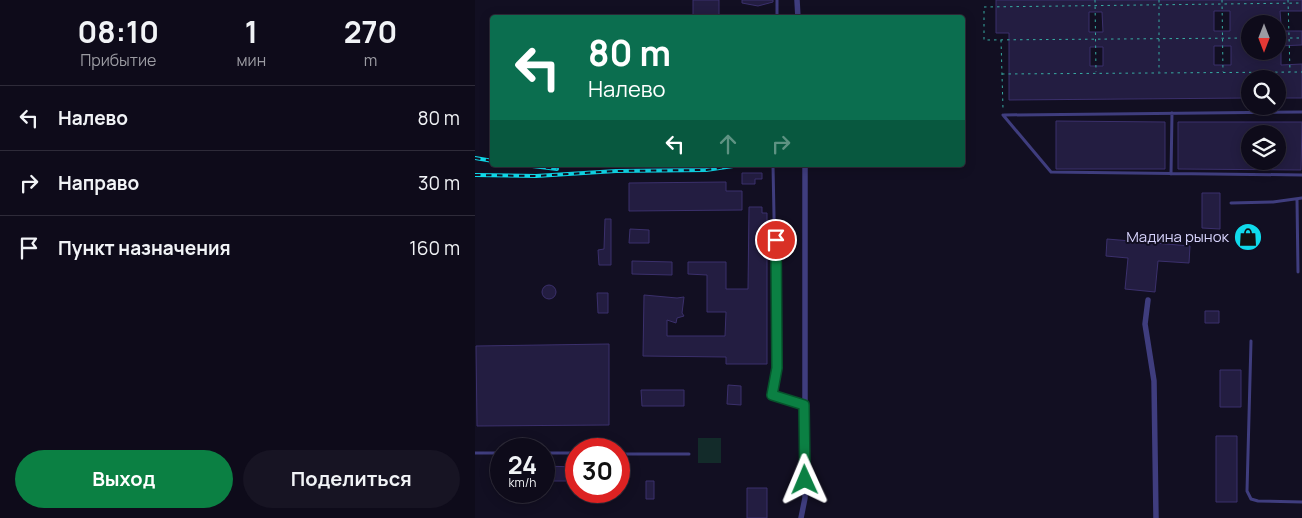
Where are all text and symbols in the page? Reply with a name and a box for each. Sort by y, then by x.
text: 08:10 [78,11,159,52]
text: 1 [245,11,258,52]
text: 270 [344,11,397,52]
north arrow [1241,15,1286,60]
map controls [1241,15,1286,170]
text: 80 m [588,29,671,77]
icon: left [505,35,570,100]
text: Прибытие [80,49,156,71]
text: мин [237,49,266,71]
text: m [364,49,377,71]
button: search [1241,70,1286,115]
text: Налево [588,74,666,104]
icon: left [15,104,43,132]
text: Налево [58,105,128,131]
text: 80 m [417,105,460,131]
button: layers [1241,125,1286,170]
icon: left [661,130,689,158]
icon: ahead [714,130,742,158]
icon: right [767,130,795,158]
icon: right [15,169,43,197]
text: Направо [58,170,139,196]
text: 30 m [418,170,460,196]
pin [755,219,797,261]
shop icon: Мадина рынок [1233,222,1263,252]
icon: arrive [762,226,790,254]
place label: Мадина рынок [1126,226,1230,247]
icon: arrive [15,234,43,262]
text: Пункт назначения [58,235,231,261]
text: 160 m [409,235,460,261]
speed limit sign: 30 [565,438,630,503]
text: 24 [508,447,537,482]
button: Выход [15,450,233,508]
button: Поделиться [243,450,460,508]
position arrow [778,453,830,505]
text: km/h [509,474,536,491]

